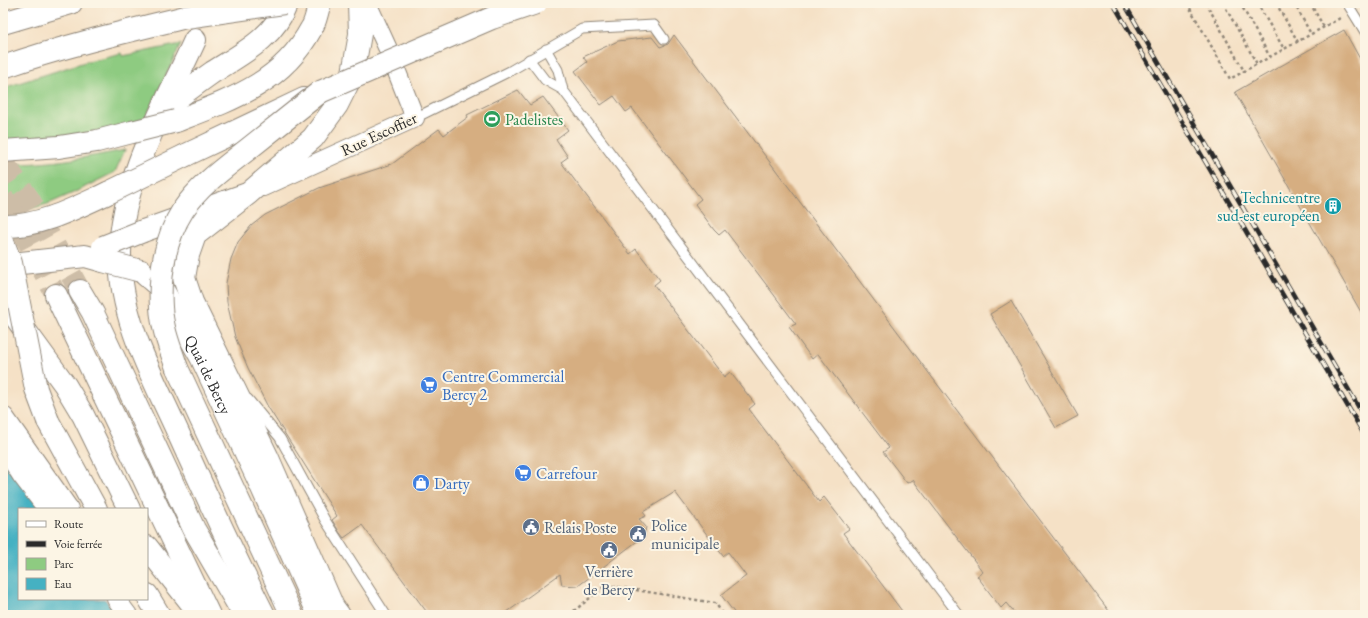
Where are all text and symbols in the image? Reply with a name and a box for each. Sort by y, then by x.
street label: Rue Escoffier [338,107,421,161]
sports icon: Padelistes [482,109,502,129]
place label: Padelistes [505,109,563,130]
place label: Technicentre sud-est européen [1217,187,1321,226]
building icon: Technicentre sud-est européen [1323,196,1343,216]
street label: Quai de Bercy [180,331,237,418]
place label: Centre Commercial Bercy 2 [442,366,564,405]
supermarket icon: Centre Commercial Bercy 2 [419,375,439,395]
supermarket icon: Carrefour [513,463,533,483]
place label: Carrefour [536,463,598,484]
shop icon: Darty [411,473,431,493]
place label: Darty [434,473,471,494]
legend [18,508,148,600]
place label: Police municipale [651,515,719,554]
text: Route [54,516,84,532]
public building icon: Relais Poste [521,517,541,537]
place label: Relais Poste [544,517,617,538]
public building icon: Police municipale [628,524,648,544]
text: Voie ferrée [54,536,103,552]
public building icon: Verrière de Bercy [599,540,619,560]
text: Parc [54,556,74,572]
place label: Verrière de Bercy [583,561,636,600]
text: Eau [54,576,72,592]

